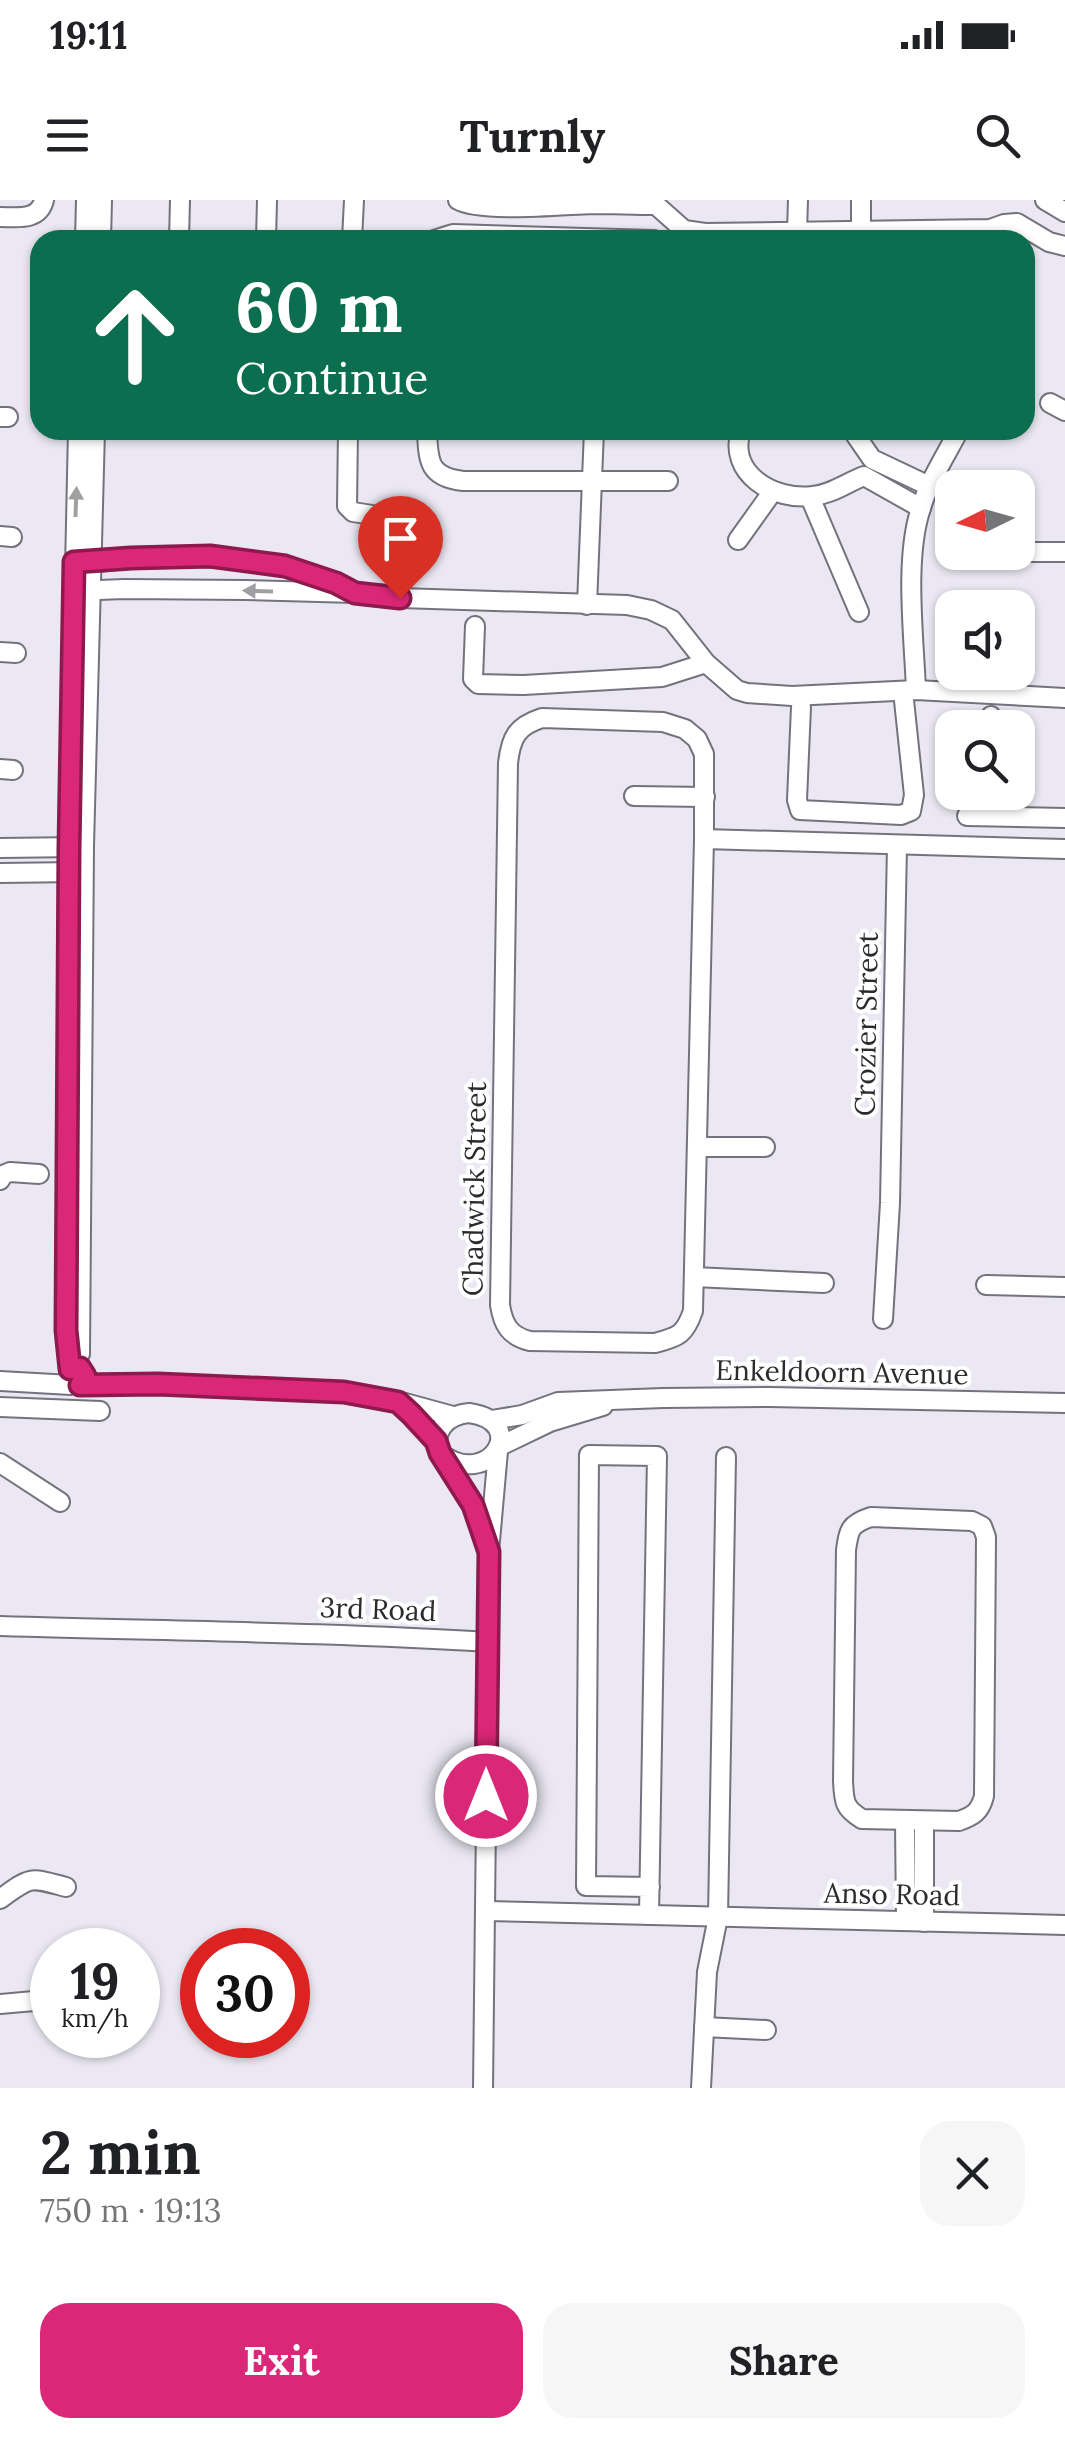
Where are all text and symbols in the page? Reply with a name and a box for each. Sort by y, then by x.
text: 19:11 [50,11,128,59]
text: Turnly [460,107,605,164]
icon: menu [40,108,95,163]
icon: search [970,108,1025,163]
text: 60 m [235,262,403,351]
icon: ahead [70,270,200,400]
text: Continue [235,349,428,406]
north arrow [935,470,1035,570]
map controls [935,470,1035,810]
one-way arrow [68,485,84,517]
pin [358,496,443,599]
icon: arrive [373,511,428,566]
one-way arrow [241,582,273,598]
button: sound [935,590,1035,690]
button: search [935,710,1035,810]
street label: Crozier Street [846,931,886,1116]
street label: Chadwick Street [454,1081,494,1296]
street label: Enkeldoorn Avenue [715,1352,969,1392]
street label: 3rd Road [319,1589,437,1629]
position arrow [434,1744,538,1848]
street label: Anso Road [823,1875,960,1913]
speed limit sign: 30 [180,1928,310,2058]
text: 19 [70,1949,120,2013]
text: km/h [61,2002,129,2034]
text: 2 min [40,2114,201,2190]
button: close [920,2121,1025,2226]
text: 750 m · 19:13 [40,2190,222,2231]
button: Exit [40,2303,523,2418]
button: Share [543,2303,1025,2418]

